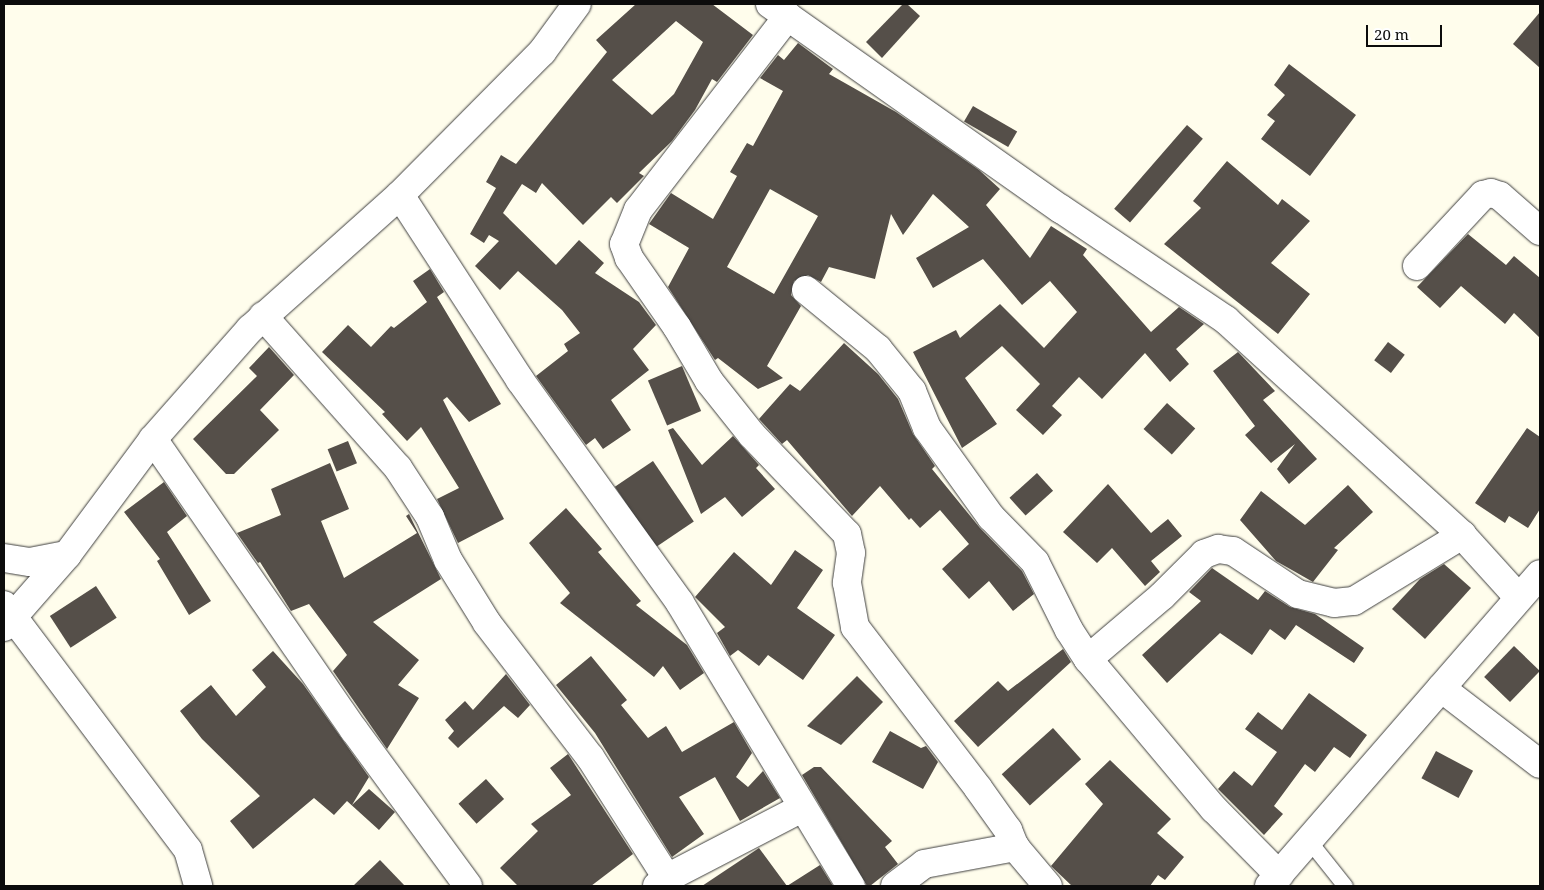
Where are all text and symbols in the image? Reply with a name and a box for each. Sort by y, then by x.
scale bar [1369,15,1445,47]
text: 20 m [1374,24,1409,44]

